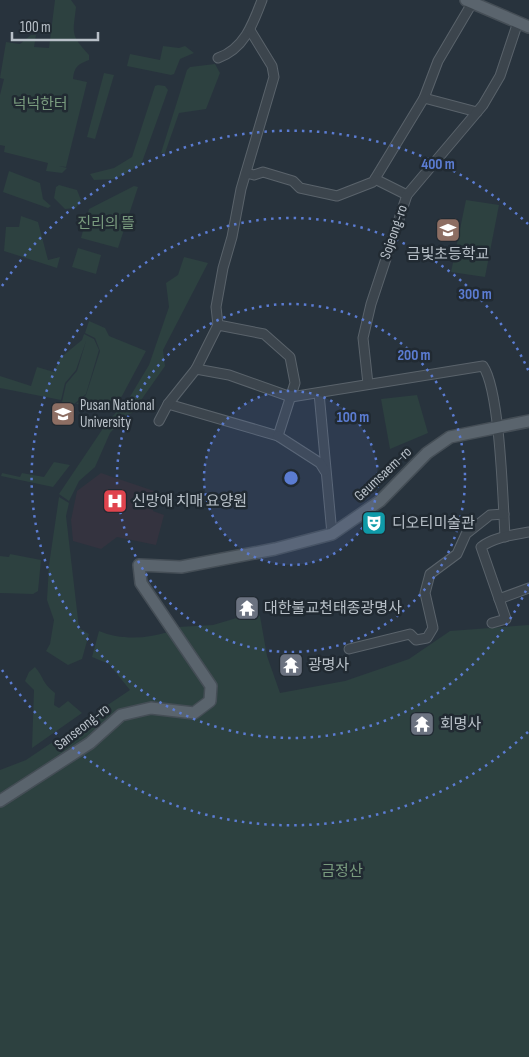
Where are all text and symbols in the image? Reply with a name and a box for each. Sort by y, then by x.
scale bar [12,10,99,42]
text: 100 m [20,18,51,37]
park label: 넉넉한터 [12,95,68,114]
text: 400 m [421,155,455,174]
street label: Sojeong-ro [376,202,412,262]
park label: 진리의 뜰 [77,214,135,233]
school or university icon: 금빛초등학교 [435,217,461,243]
place label: 금빛초등학교 [407,245,489,264]
text: 300 m [458,285,492,304]
text: 200 m [397,346,431,365]
place label: Pusan National University [80,396,155,432]
school or university icon: Pusan National University [50,401,76,427]
text: 100 m [337,408,369,427]
street label: Geumsaem-ro [350,442,416,506]
centre of rings [282,469,300,487]
hospital icon: 신망애 치매 요양원 [102,488,128,514]
place label: 신망애 치매 요양원 [132,492,247,511]
theatre icon: 디오티미술관 [361,510,387,536]
place label: 디오티미술관 [392,514,475,533]
temple icon: 대한불교천태종광명사 [234,595,260,621]
place label: 대한불교천태종광명사 [264,599,402,618]
temple icon: 광명사 [278,652,304,678]
place label: 광명사 [308,656,350,675]
street label: Sanseong-ro [51,700,113,754]
temple icon: 회명사 [409,711,435,737]
place label: 회명사 [440,715,482,734]
park label: 금정산 [321,862,363,881]

